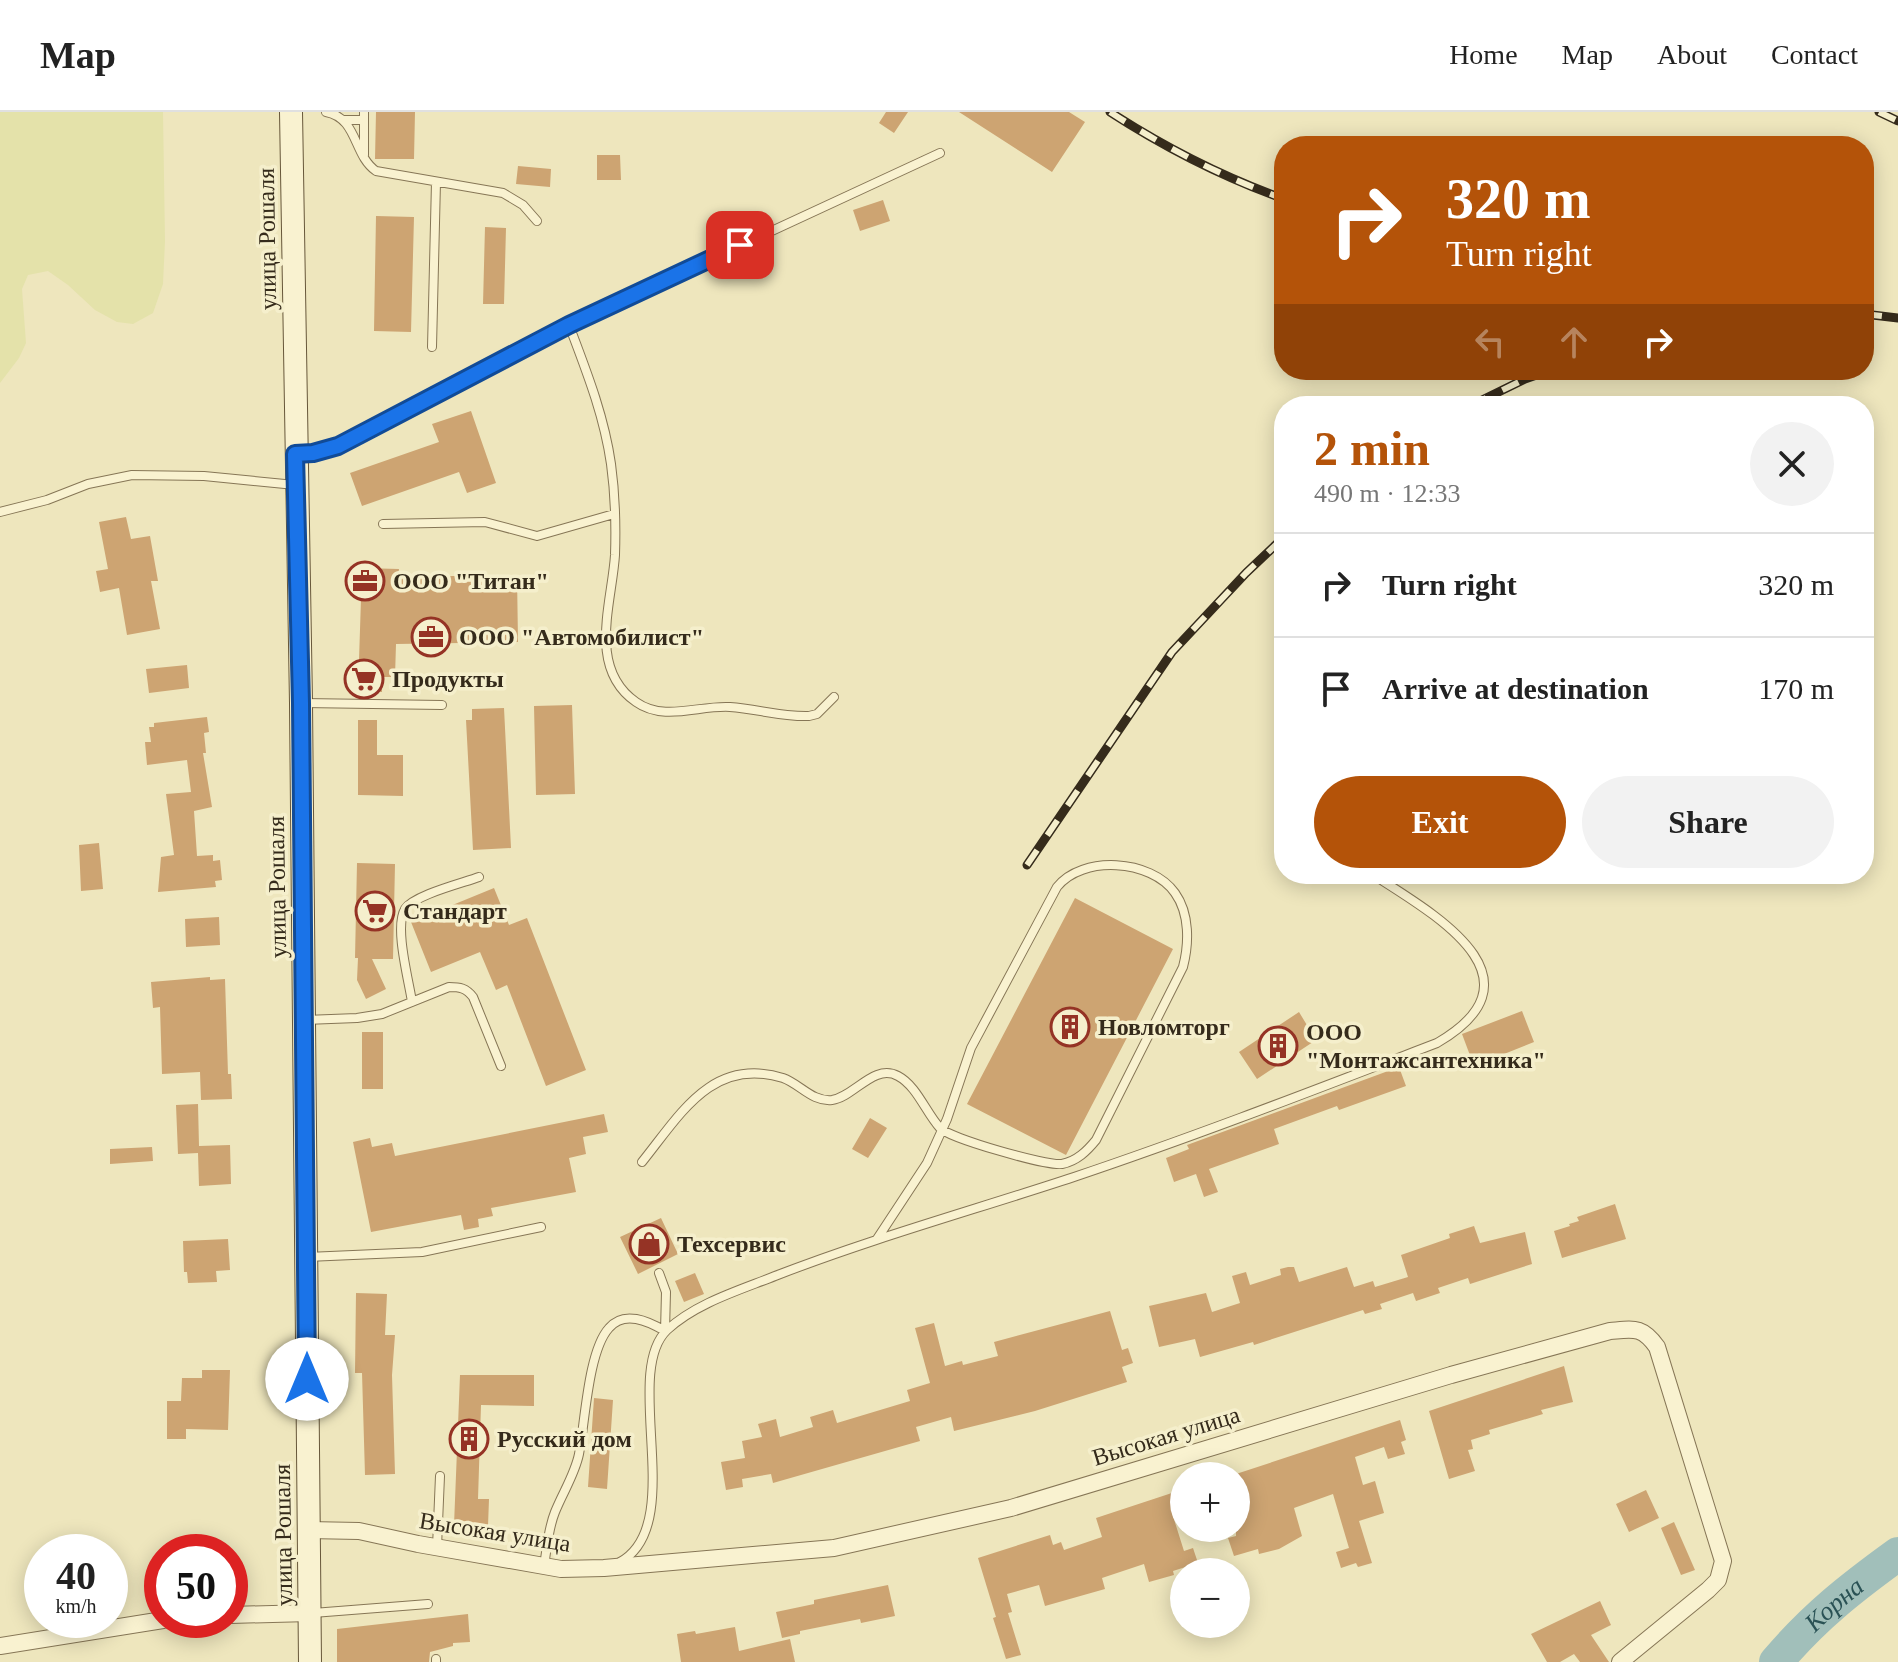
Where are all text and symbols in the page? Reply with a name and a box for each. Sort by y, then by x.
text: Map [40,34,116,76]
text: Home [1449,39,1518,70]
text: Map [1562,39,1613,70]
text: About [1657,39,1727,70]
text: Contact [1771,39,1858,70]
street label: улица Рошаля [253,168,281,310]
icon: right [1314,168,1418,272]
text: 320 m [1446,168,1591,230]
pin [706,211,774,279]
icon: arrive [718,223,762,267]
text: Turn right [1446,234,1592,274]
icon: left [1468,320,1512,364]
icon: ahead [1552,320,1596,364]
icon: right [1636,320,1680,364]
text: 2 min [1314,422,1430,475]
button: close [1750,422,1834,506]
text: 490 m · 12:33 [1314,479,1461,508]
office icon: ООО "Титан" [344,560,386,602]
icon: right [1314,563,1358,607]
place label: ООО "Титан" [393,568,549,594]
text: Turn right [1382,568,1517,601]
text: 320 m [1758,568,1834,601]
office icon: ООО "Автомобилист" [410,616,452,658]
place label: ООО "Автомобилист" [459,624,704,650]
supermarket icon: Продукты [343,658,385,700]
place label: Продукты [392,666,504,692]
icon: arrive [1314,667,1358,711]
text: Arrive at destination [1382,672,1649,705]
text: 170 m [1758,672,1834,705]
button: Exit [1314,776,1566,868]
button: Share [1582,776,1834,868]
street label: улица Рошаля [263,816,291,958]
supermarket icon: Стандарт [354,890,396,932]
place label: Стандарт [403,898,507,924]
building icon: Новломторг [1049,1006,1091,1048]
place label: Новломторг [1098,1014,1230,1040]
place label: ООО "Монтажсантехника" [1306,1019,1546,1073]
building icon: ООО "Монтажсантехника" [1257,1025,1299,1067]
shop icon: Техсервис [628,1223,670,1265]
place label: Техсервис [677,1231,786,1257]
position arrow [265,1337,349,1421]
street label: Высокая улица [1089,1401,1243,1471]
building icon: Русский дом [448,1418,490,1460]
place label: Русский дом [497,1426,632,1452]
map controls [1170,1462,1250,1638]
button: + [1170,1462,1250,1542]
street label: улица Рошаля [269,1464,297,1606]
street label: Высокая улица [417,1507,573,1557]
speed limit sign: 50 [144,1534,248,1638]
text: 40 [56,1553,96,1598]
button: − [1170,1558,1250,1638]
water label: Корна [1798,1571,1869,1638]
text: km/h [55,1595,97,1617]

